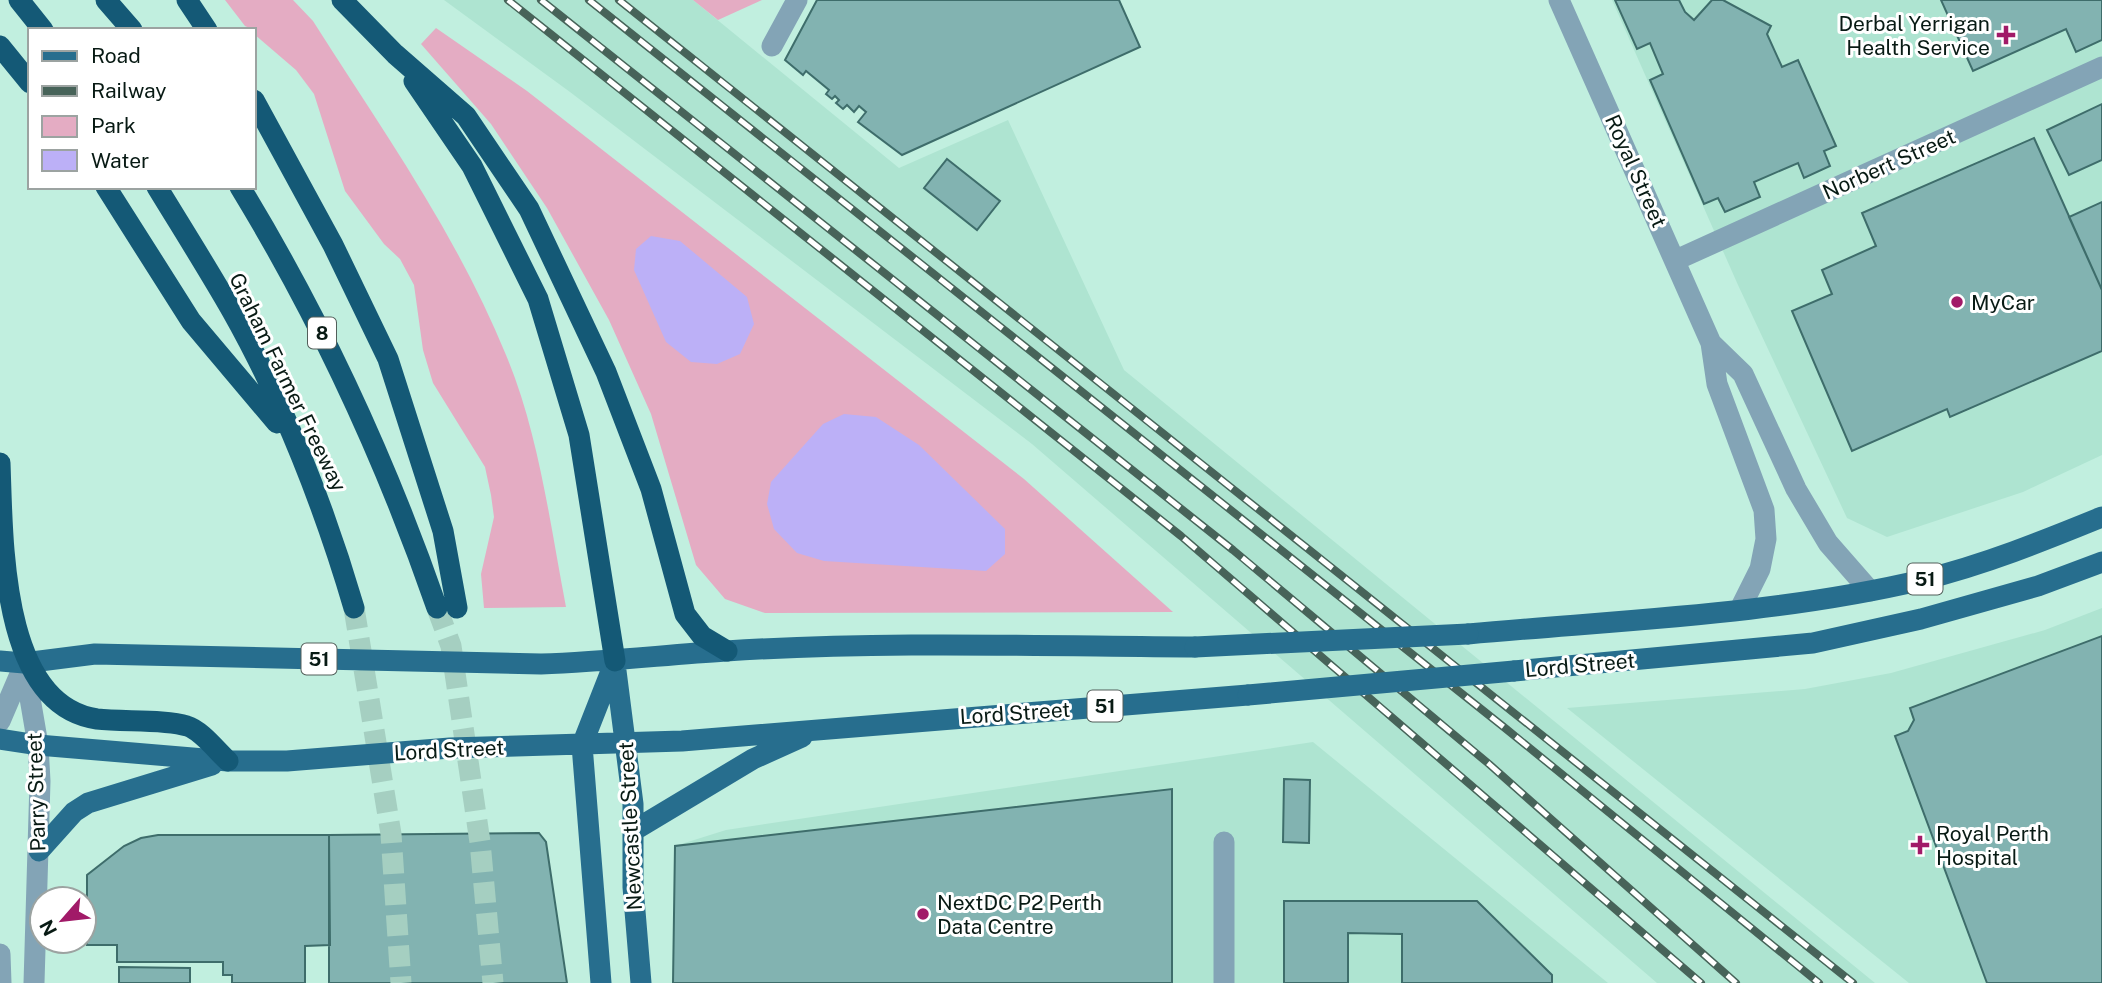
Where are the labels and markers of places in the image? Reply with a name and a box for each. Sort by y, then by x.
place label: Derbal Yerrigan Health Service [1838,11,1990,60]
marker: Derbal Yerrigan Health Service [1996,25,2016,45]
place label: MyCar [1971,290,2035,315]
marker: MyCar [1949,294,1965,310]
place label: Royal Perth Hospital [1936,821,2049,870]
marker: Royal Perth Hospital [1910,835,1930,855]
place label: NextDC P2 Perth Data Centre [937,890,1102,939]
marker: NextDC P2 Perth Data Centre [915,906,931,922]

